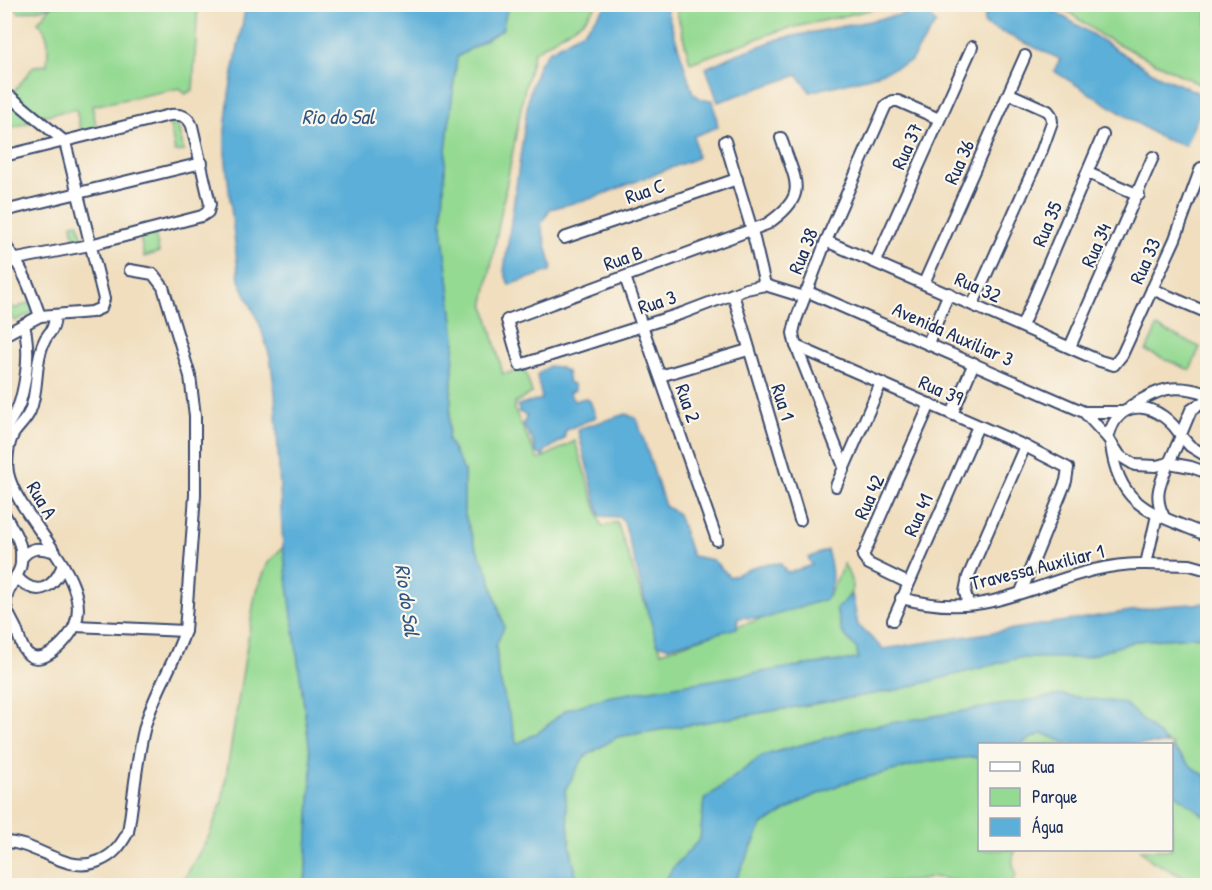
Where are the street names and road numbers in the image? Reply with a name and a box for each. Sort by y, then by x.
street label: Rua 37 [884,118,929,173]
street label: Rua 36 [937,135,980,189]
street label: Rua C [621,171,668,210]
street label: Rua 35 [1025,196,1068,251]
street label: Rua 34 [1074,218,1117,271]
street label: Rua 38 [781,224,824,278]
street label: Rua 33 [1123,234,1167,288]
street label: Rua B [600,238,646,277]
street label: Rua 32 [951,264,1006,309]
street label: Rua 3 [634,283,679,320]
street label: Avenida Auxiliar 3 [889,295,1018,372]
street label: Rua 39 [915,368,968,411]
street label: Rua 2 [669,380,708,426]
street label: Rua 1 [765,380,802,424]
street label: Rua 42 [847,470,891,523]
street label: Rua A [21,476,64,524]
street label: Rua 41 [896,489,939,541]
street label: Travessa Auxiliar 1 [967,537,1107,596]

